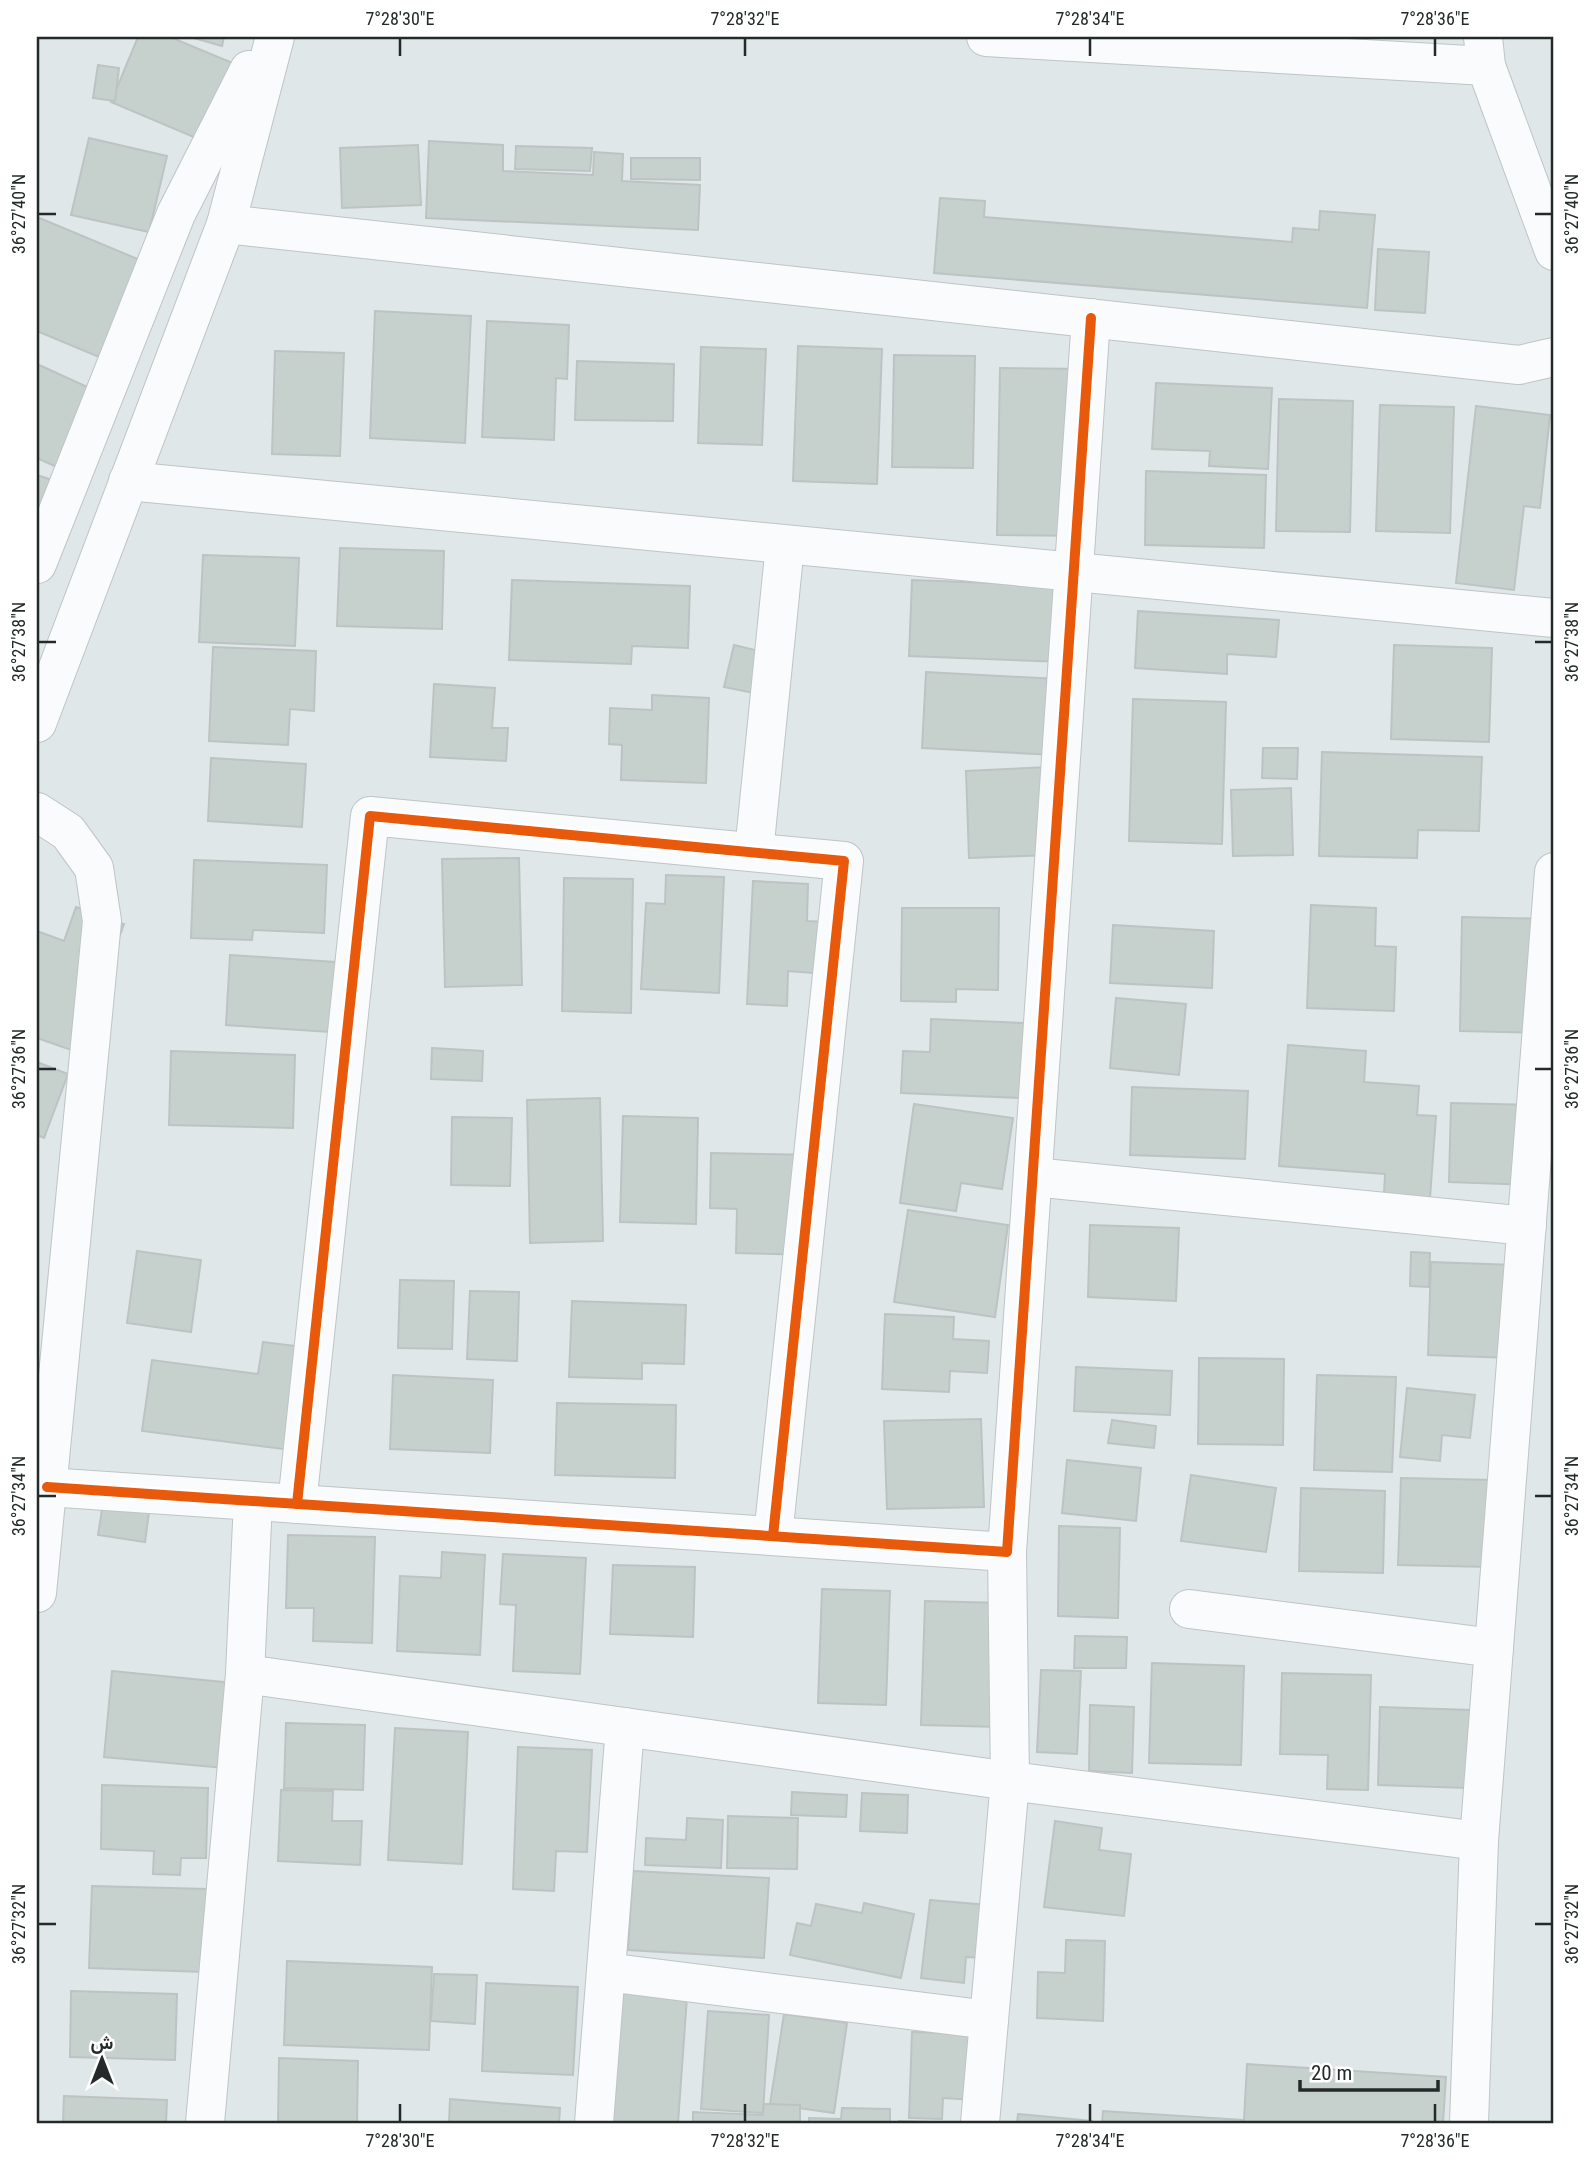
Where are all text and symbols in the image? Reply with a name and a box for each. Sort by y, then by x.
text: 7°28'30"E [365,8,435,29]
text: 7°28'32"E [710,8,780,29]
text: 7°28'34"E [1055,8,1125,29]
text: 7°28'36"E [1400,8,1470,29]
text: 36°27'40"N [8,174,29,254]
text: 36°27'40"N [1561,174,1582,254]
text: 36°27'38"N [8,602,29,682]
text: 36°27'38"N [1561,602,1582,682]
text: 36°27'36"N [8,1029,29,1109]
text: 36°27'36"N [1561,1029,1582,1109]
text: 36°27'34"N [8,1456,29,1536]
text: 36°27'34"N [1561,1456,1582,1536]
text: 36°27'32"N [8,1884,29,1964]
text: 36°27'32"N [1561,1884,1582,1964]
north arrow [66,2024,136,2094]
text: ش [91,2031,114,2054]
scale bar [1300,2048,1439,2092]
text: 20 m [1311,2061,1352,2085]
text: 7°28'30"E [365,2130,435,2151]
text: 7°28'32"E [710,2130,780,2151]
text: 7°28'34"E [1055,2130,1125,2151]
text: 7°28'36"E [1400,2130,1470,2151]

